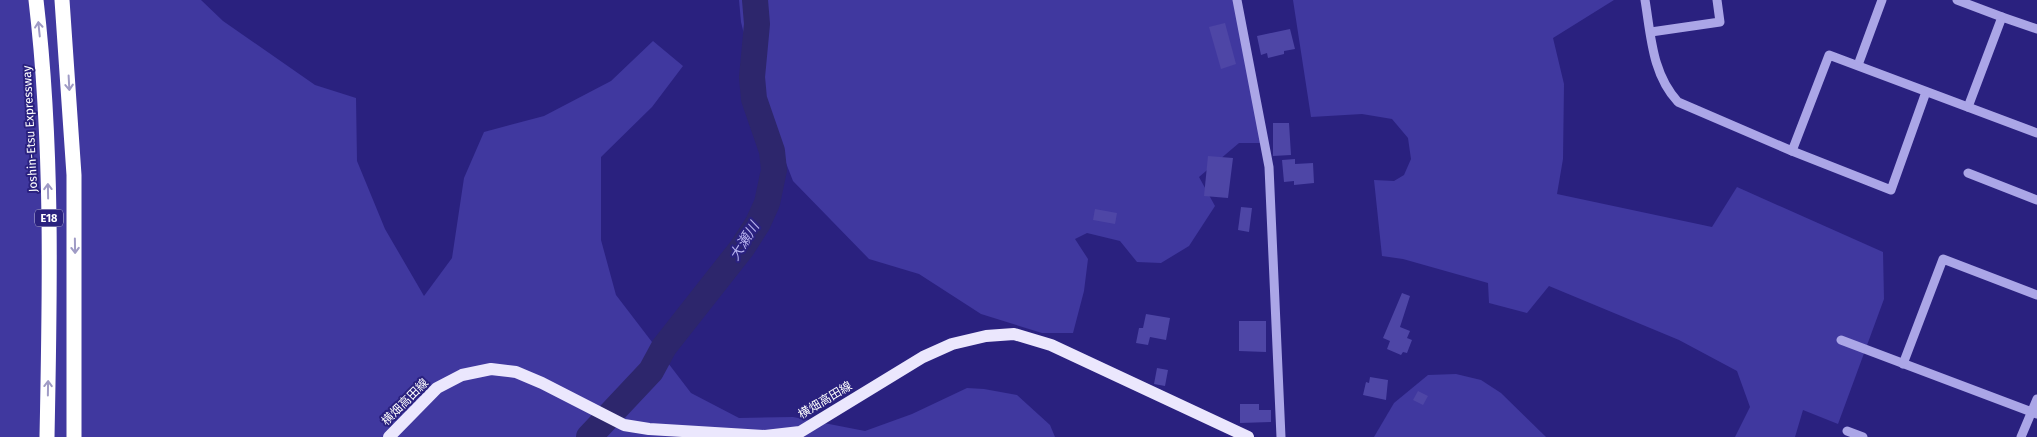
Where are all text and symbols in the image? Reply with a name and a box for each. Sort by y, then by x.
one-way arrow [34,21,44,37]
street label: Joshin-Etsu Expressway [20,65,40,193]
one-way arrow [64,75,73,91]
one-way arrow [43,183,53,200]
road number: E18 [35,210,63,227]
water label: 大瀬川 [726,217,764,264]
one-way arrow [70,238,79,254]
street label: 横畑高田線 [379,376,431,428]
street label: 横畑高田線 [796,379,854,421]
one-way arrow [43,381,53,397]

